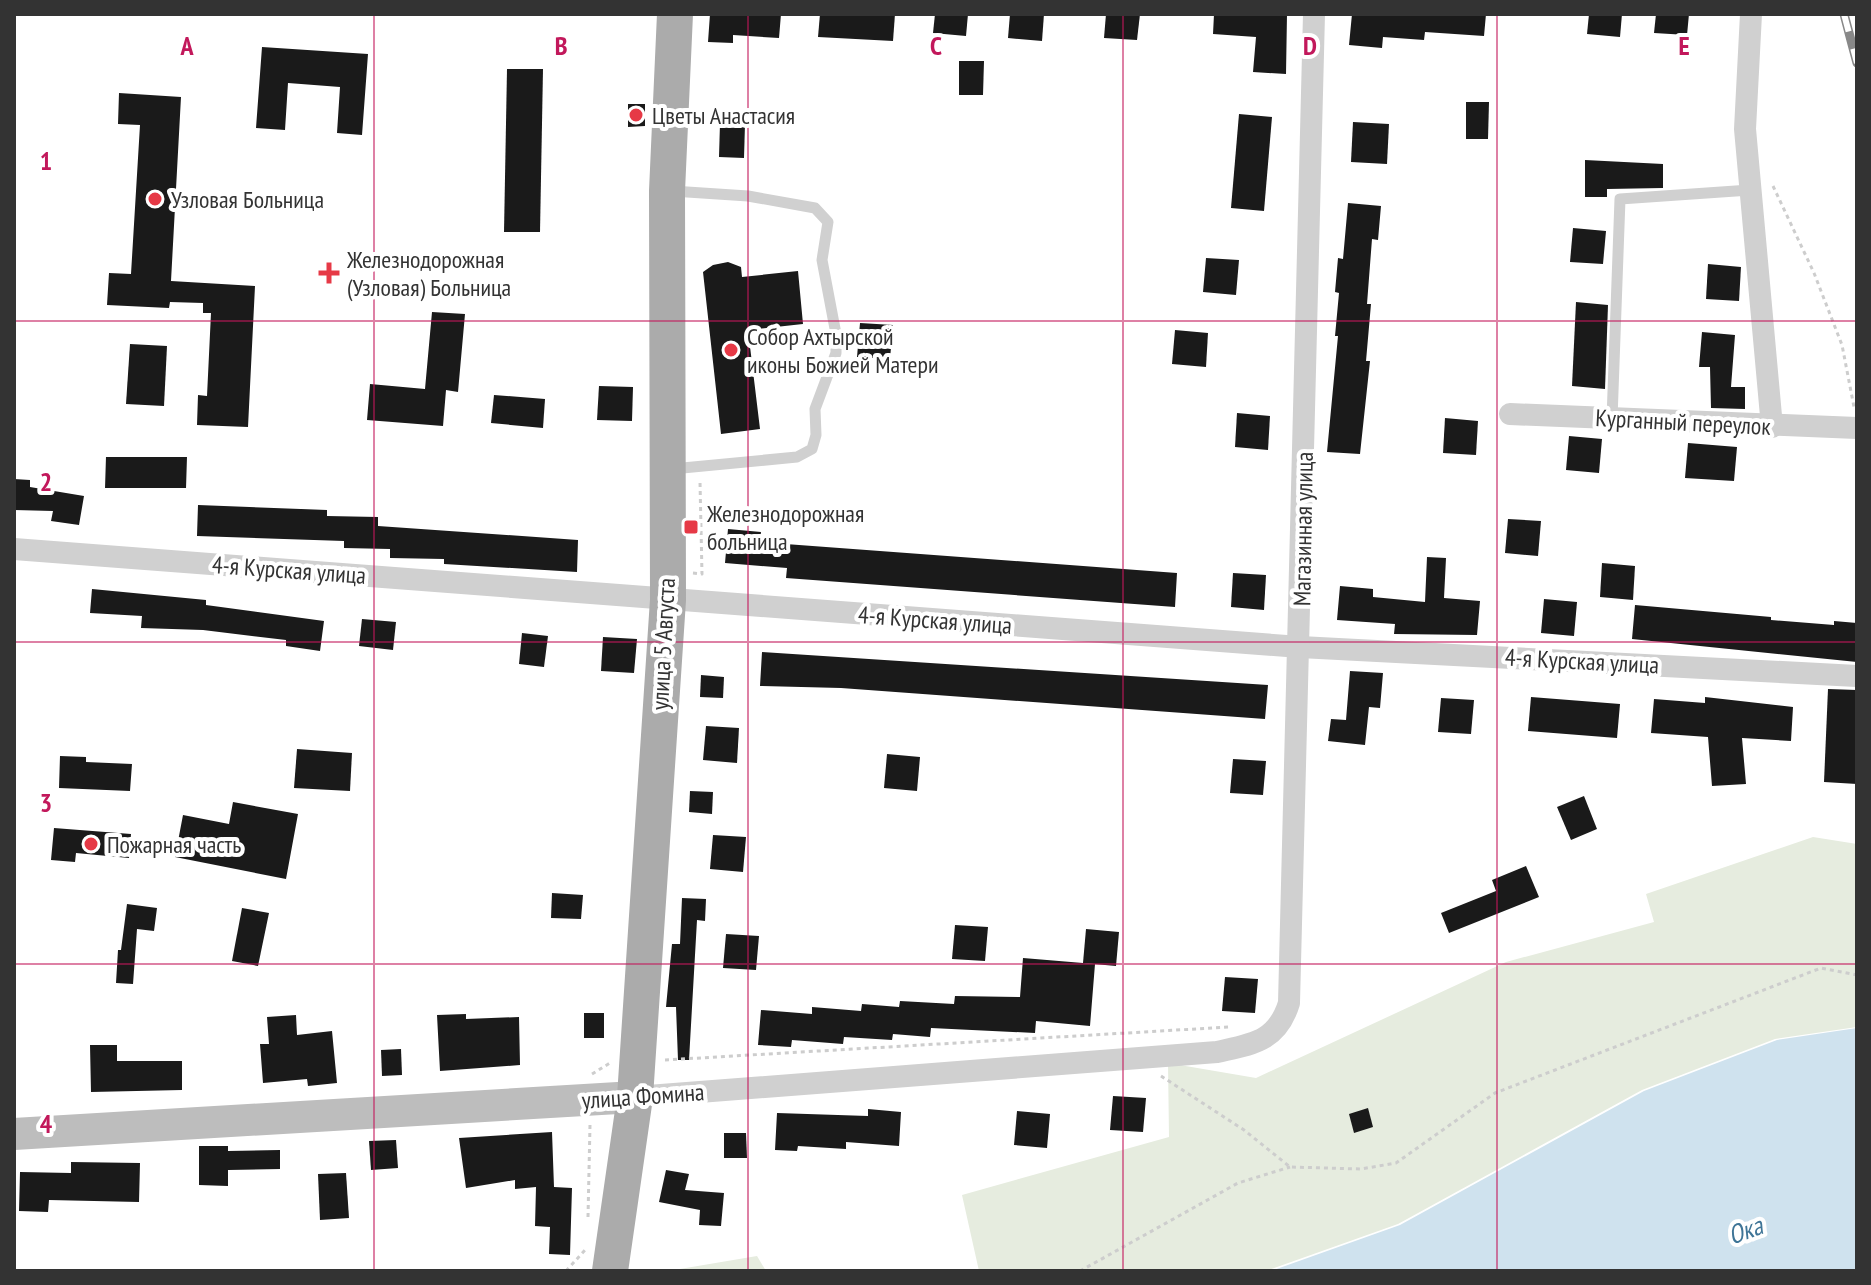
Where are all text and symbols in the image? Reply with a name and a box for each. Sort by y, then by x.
text: A [179,29,194,62]
text: B [555,29,568,62]
text: C [930,29,942,62]
text: D [1303,29,1317,62]
text: E [1678,29,1690,62]
place label: Цветы Анастасия [652,100,795,131]
marker: Цветы Анастасия [627,106,645,124]
text: 1 [40,144,52,177]
place label: Узловая Больница [171,184,324,215]
marker: Узловая Больница [146,190,164,208]
place label: Железнодорожная (Узловая) Больница [346,244,511,303]
marker: Железнодорожная (Узловая) Больница [318,262,340,284]
place label: Собор Ахтырской иконы Божией Матери [747,321,938,380]
marker: Собор Ахтырской иконы Божией Матери [722,341,740,359]
street label: Курганный переулок [1595,402,1772,442]
street label: Магазинная улица [1286,452,1320,606]
text: 2 [40,465,52,498]
place label: Железнодорожная больница [706,498,864,557]
marker: Железнодорожная больница [682,518,700,536]
street label: 4-я Курская улица [211,549,367,591]
street label: улица 5 Августа [644,577,682,711]
street label: 4-я Курская улица [857,599,1013,641]
street label: 4-я Курская улица [1504,641,1660,681]
text: 3 [40,786,52,819]
place label: Пожарная часть [107,829,241,860]
marker: Пожарная часть [82,835,100,853]
street label: улица Фомина [581,1076,705,1116]
text: 4 [40,1107,53,1140]
water label: Ока [1723,1208,1768,1251]

